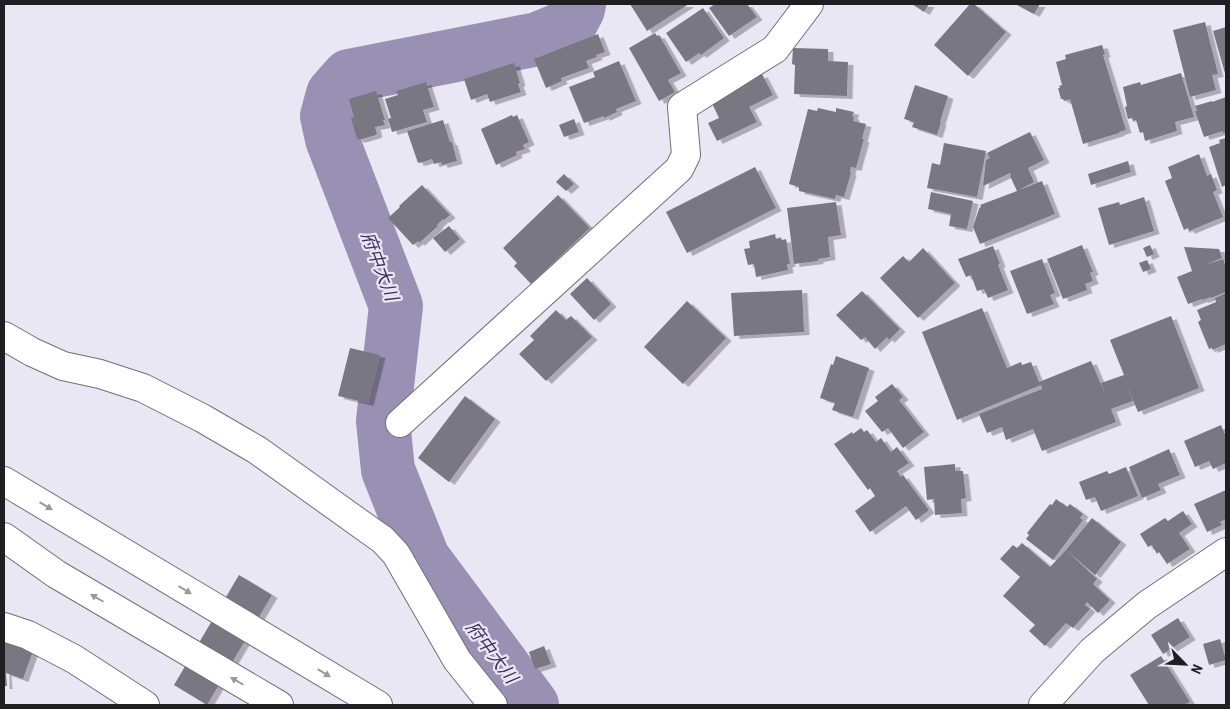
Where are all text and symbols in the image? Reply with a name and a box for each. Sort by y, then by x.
water label: 府中大川 [357,229,403,305]
one-way arrow [39,502,52,511]
one-way arrow [178,586,191,595]
one-way arrow [90,594,103,603]
water label: 府中大川 [462,617,523,689]
north arrow [1160,639,1210,689]
text: N [1188,662,1206,676]
one-way arrow [318,669,331,678]
one-way arrow [230,676,243,685]

